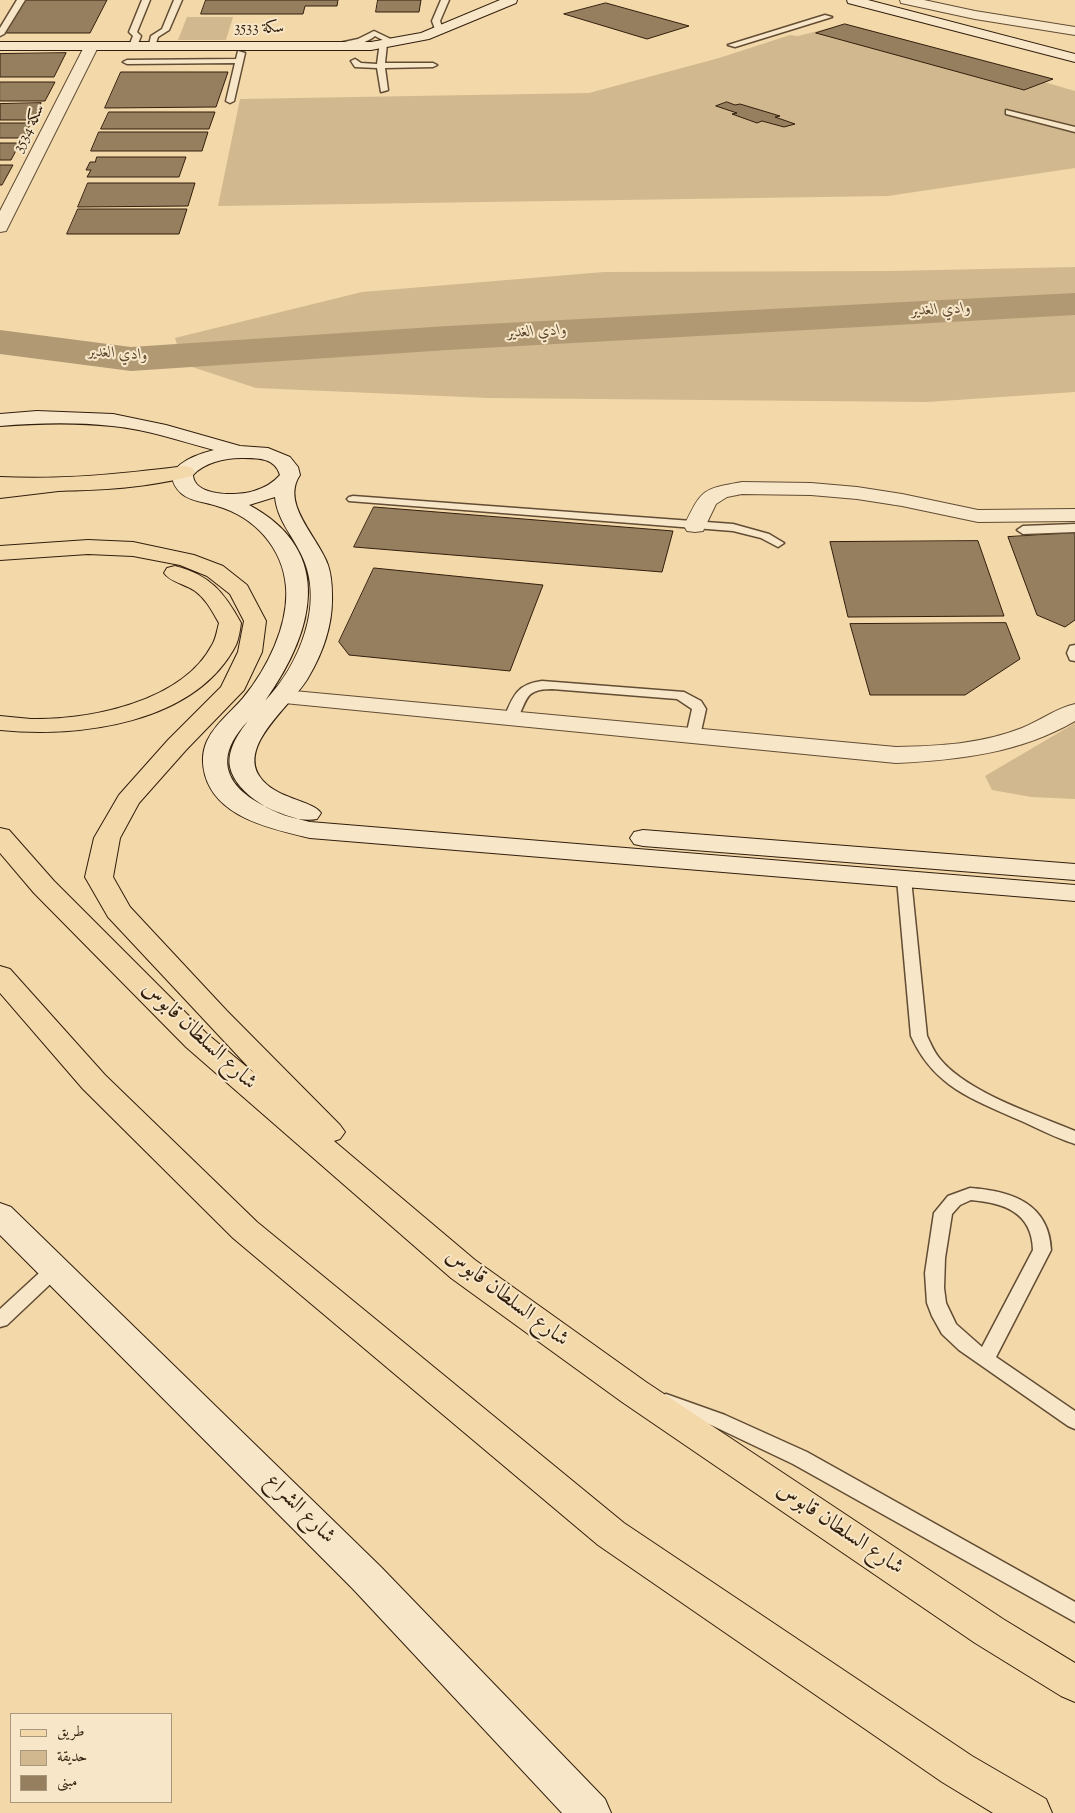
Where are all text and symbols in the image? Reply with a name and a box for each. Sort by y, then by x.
street label: سكة 3533 [234,19,284,39]
street label: سكة 3534 [10,102,50,156]
water label: وادي الغدير [911,300,971,322]
water label: وادي الغدير [507,322,567,344]
water label: وادي الغدير [87,343,149,367]
street label: شارع السلطان قابوس [135,977,261,1097]
street label: شارع السلطان قابوس [439,1244,573,1354]
street label: شارع الشراع [258,1469,340,1551]
street label: شارع السلطان قابوس [770,1478,908,1582]
legend [10,1713,172,1803]
text: طريق [57,1722,84,1743]
text: حديقة [57,1747,87,1768]
text: مبنى [57,1772,77,1793]

